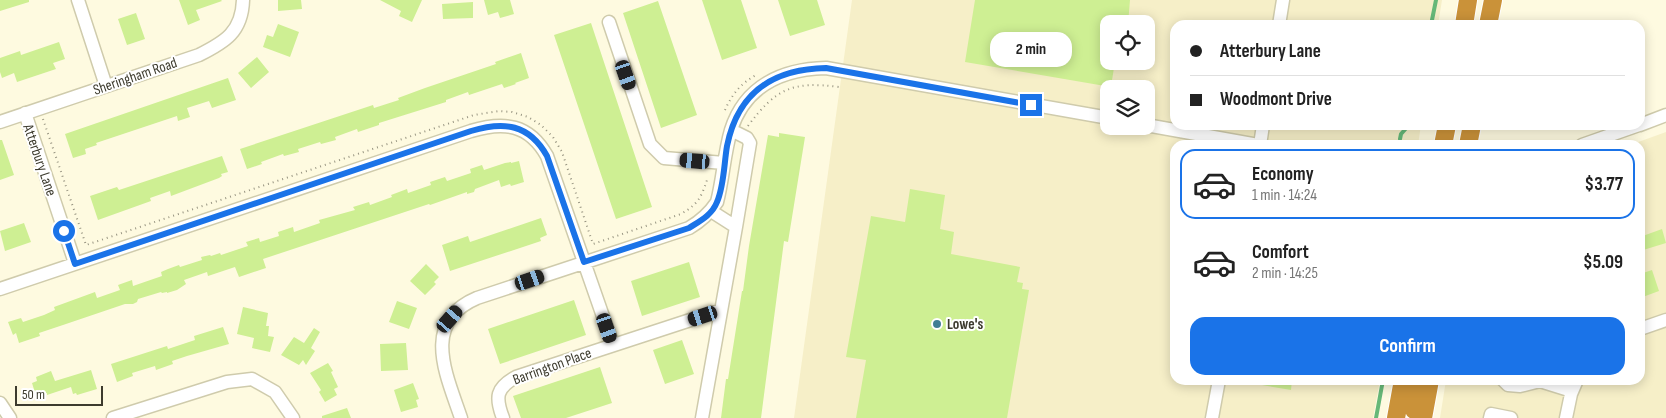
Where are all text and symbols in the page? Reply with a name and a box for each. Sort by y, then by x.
map controls [1100,15,1155,135]
button: locate [1100,15,1155,70]
callout: 2 min [990,32,1072,68]
text: 2 min [1016,40,1046,59]
text: Atterbury Lane [1220,40,1321,63]
street label: Sheringham Road [91,53,180,100]
car [614,58,637,92]
button: layers [1100,80,1155,135]
text: Woodmont Drive [1220,88,1332,111]
route end [1020,94,1042,116]
street label: Atterbury Lane [18,121,61,199]
car [679,152,710,170]
icon: car [1192,162,1237,207]
text: Economy [1252,163,1314,186]
text: $3.77 [1585,173,1623,196]
text: 1 min · 14:24 [1252,186,1317,205]
route start [53,220,75,242]
icon: car [1192,240,1237,285]
text: Comfort [1252,241,1309,264]
text: $5.09 [1583,251,1623,274]
text: 2 min · 14:25 [1252,264,1318,283]
car [513,268,546,292]
car [434,303,465,335]
car [686,304,719,328]
car [595,311,618,345]
place label: Lowe's [947,315,983,334]
button: Confirm [1190,317,1625,375]
marker: Lowe's [931,318,943,330]
street label: Barrington Place [510,343,594,390]
scale bar [15,383,102,406]
text: 50 m [22,386,45,403]

